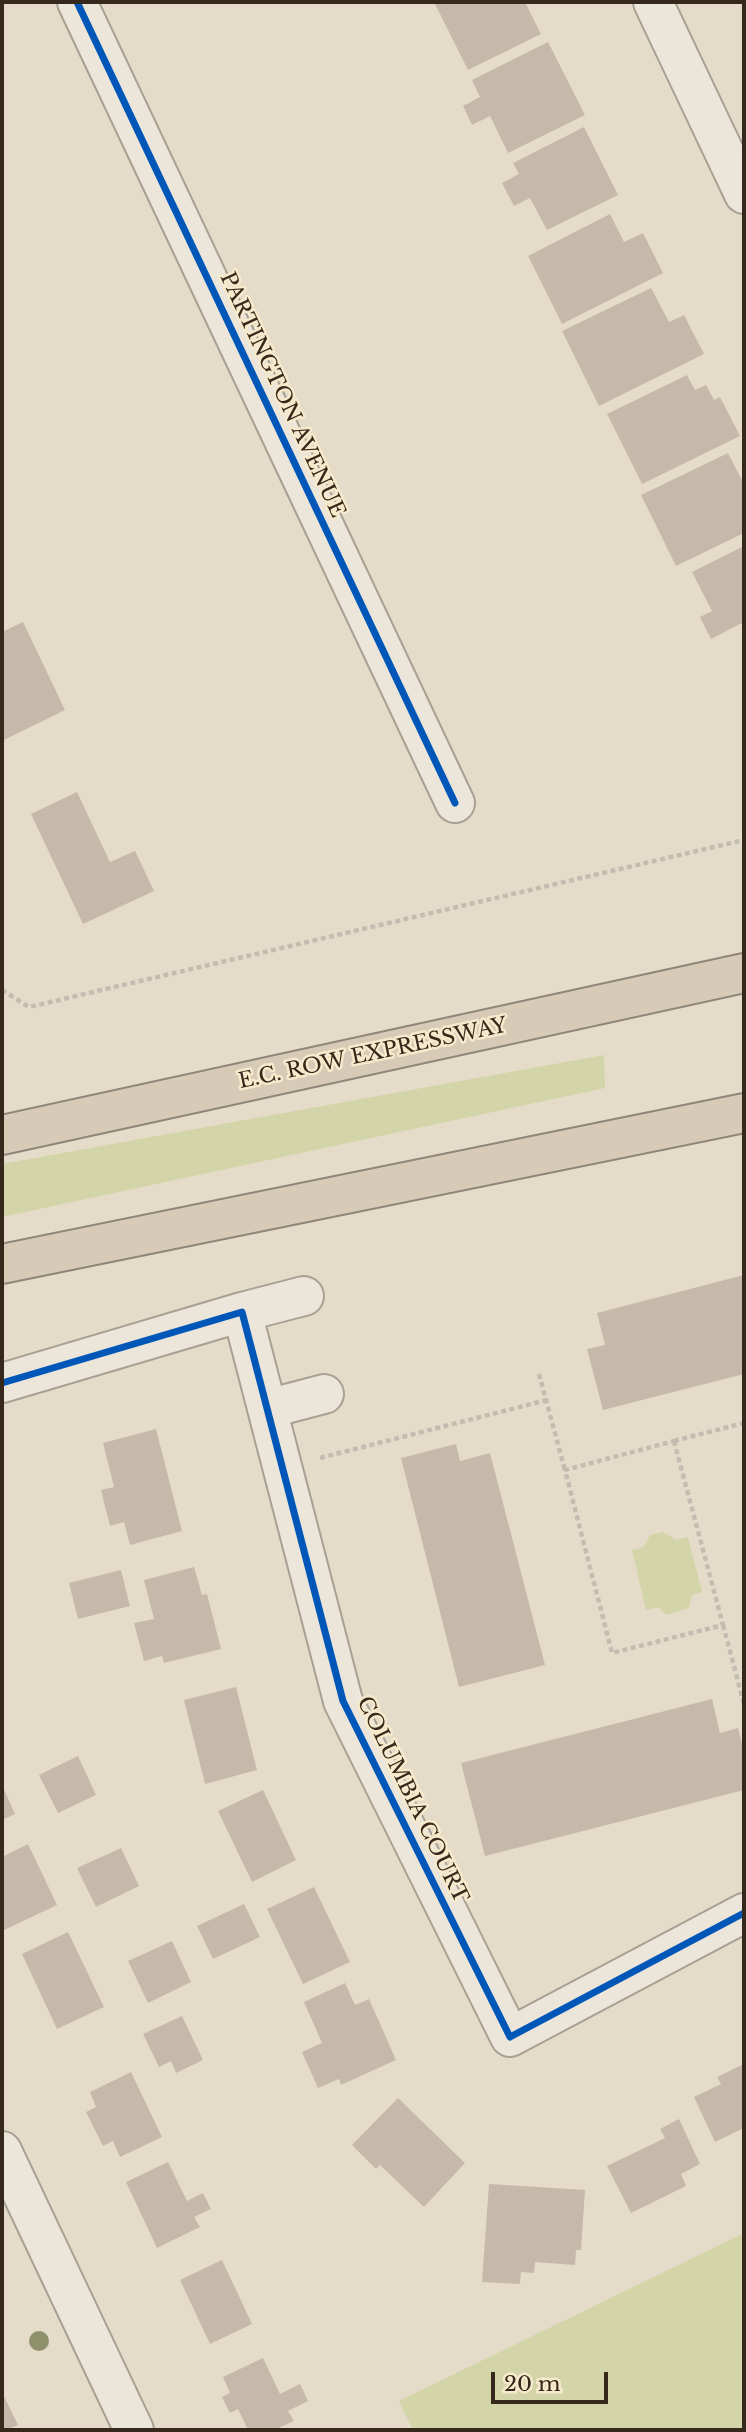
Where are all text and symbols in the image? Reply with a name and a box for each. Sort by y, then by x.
street label: PARTINGTON AVENUE [214,268,350,522]
street label: E.C. ROW EXPRESSWAY [236,1013,510,1095]
street label: COLUMBIA COURT [351,1693,473,1907]
scale bar [494,2358,611,2402]
text: 20 m [504,2371,561,2397]

